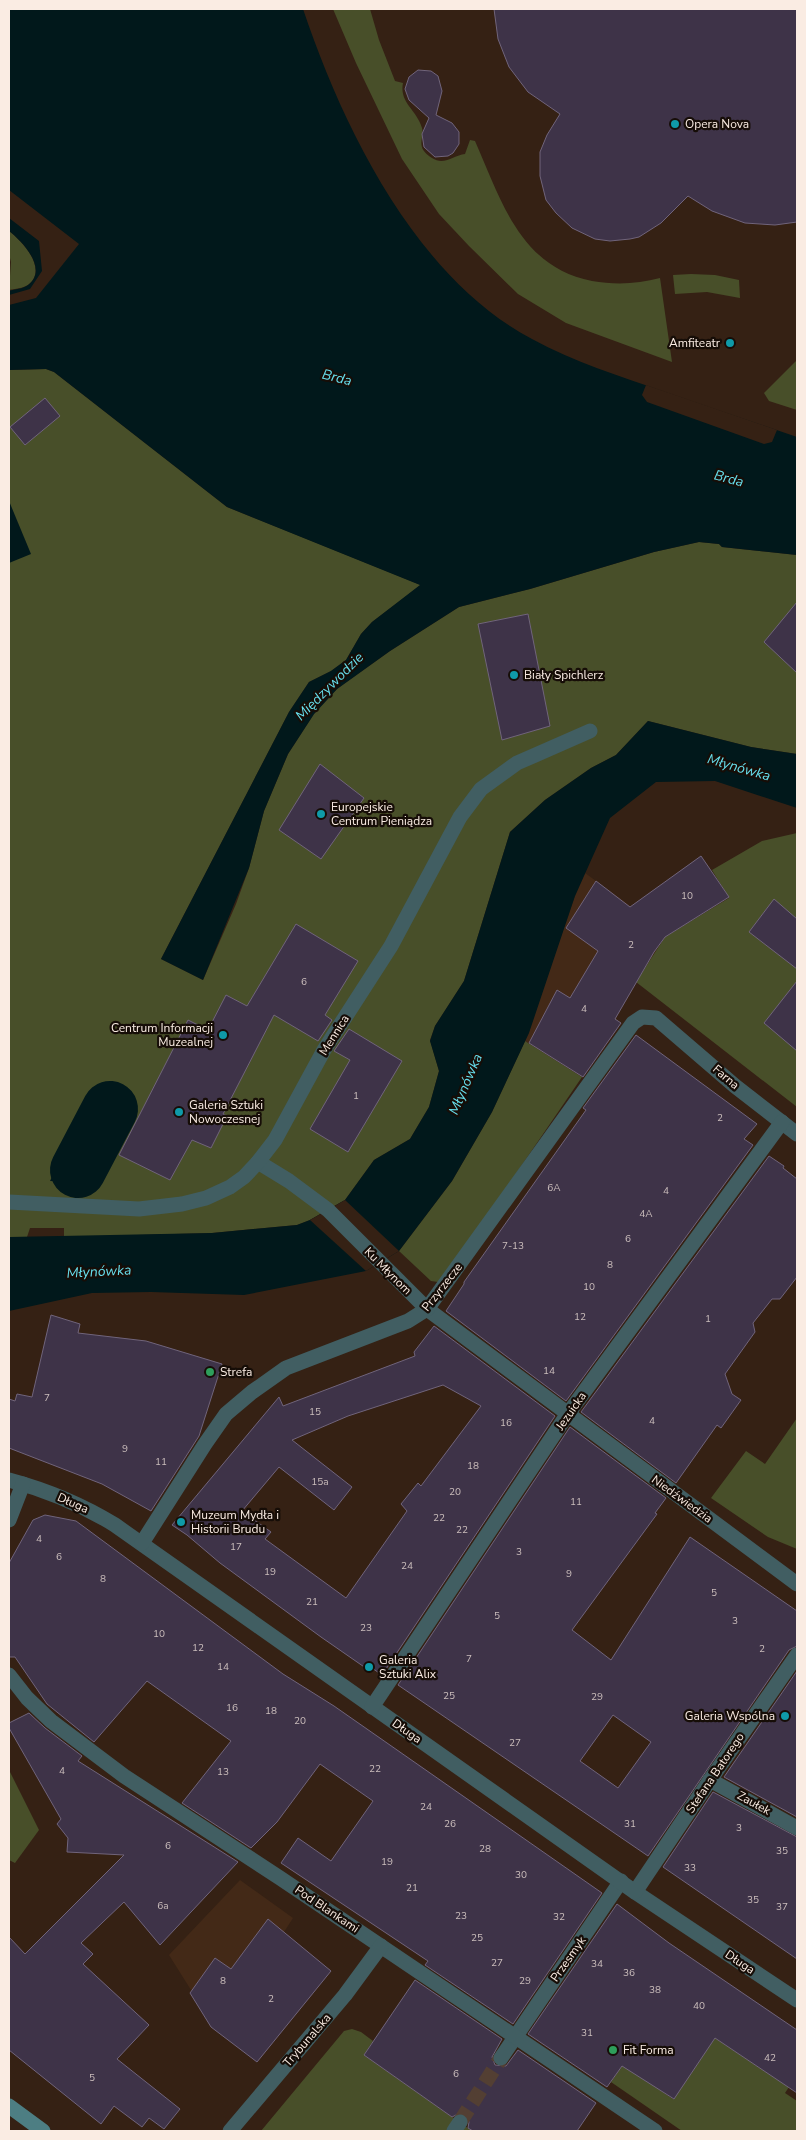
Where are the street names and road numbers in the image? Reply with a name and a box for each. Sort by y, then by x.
street label: Mennica [315,1012,353,1058]
street label: Farna [709,1061,743,1093]
street label: Ku Młynom [361,1244,415,1298]
street label: Przyrzecze [418,1260,466,1314]
street label: Jezuicka [551,1389,590,1434]
street label: Niedźwiedzia [648,1472,716,1526]
street label: Długa [55,1489,91,1517]
street label: Długa [389,1715,425,1747]
street label: Stefana Batorego [682,1729,748,1816]
street label: Zaułek [734,1787,774,1819]
street label: Pod Blankami [292,1882,362,1936]
street label: Przesmyk [547,1932,590,1985]
street label: Długa [722,1946,758,1978]
street label: Trybunalska [279,2010,335,2070]

